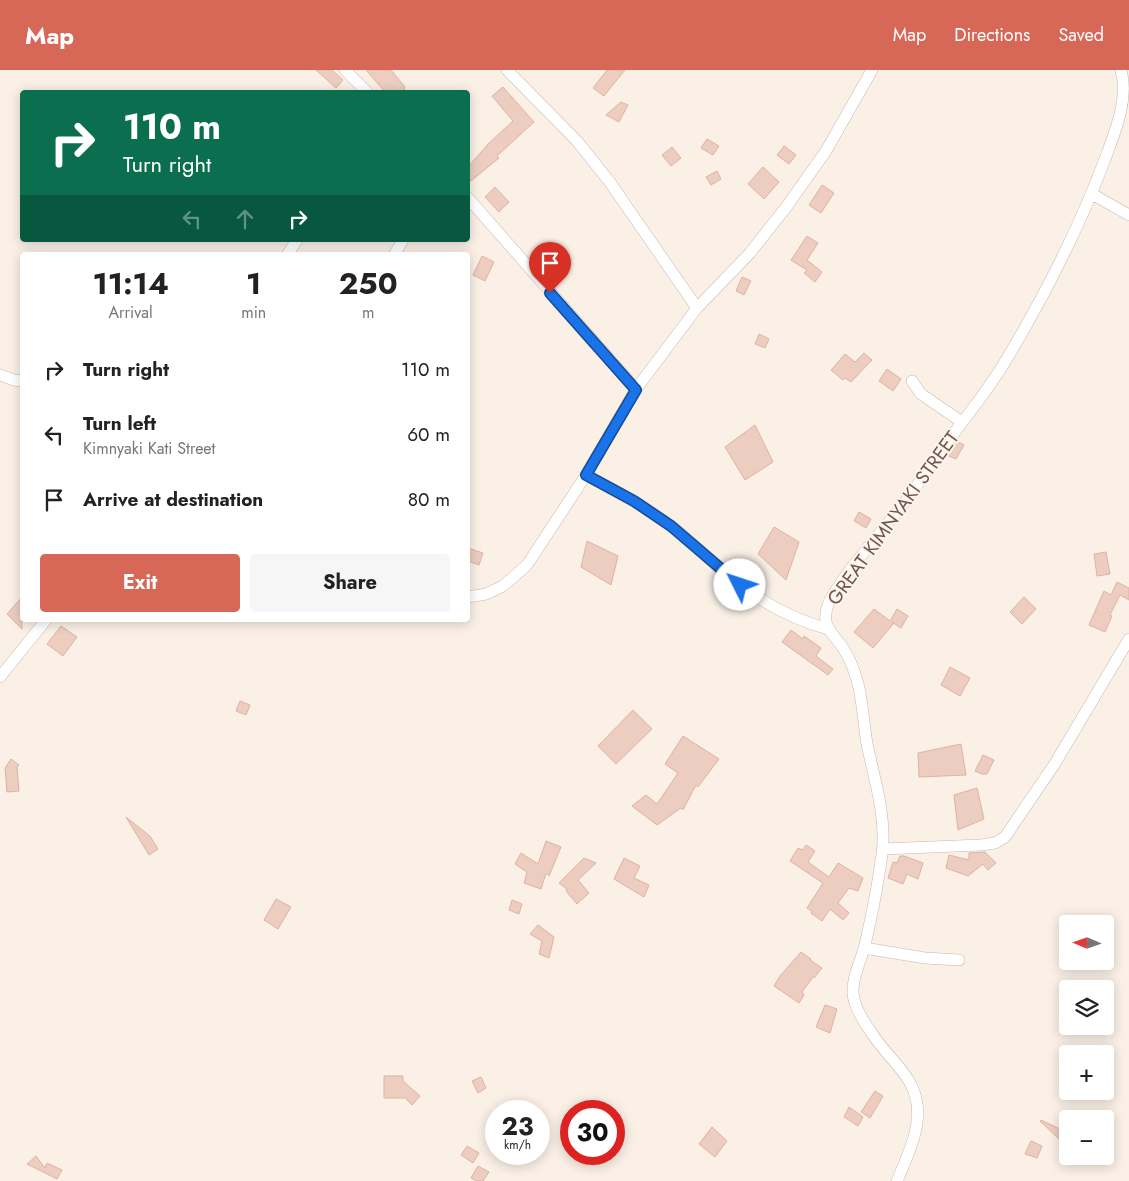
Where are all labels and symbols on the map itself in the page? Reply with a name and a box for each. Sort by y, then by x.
pin [529,242,571,293]
street label: GREAT KIMNYAKI STREET [821,425,965,611]
position arrow [713,558,765,610]
north arrow [1059,915,1114,970]
speed limit sign: 30 [560,1100,625,1165]

